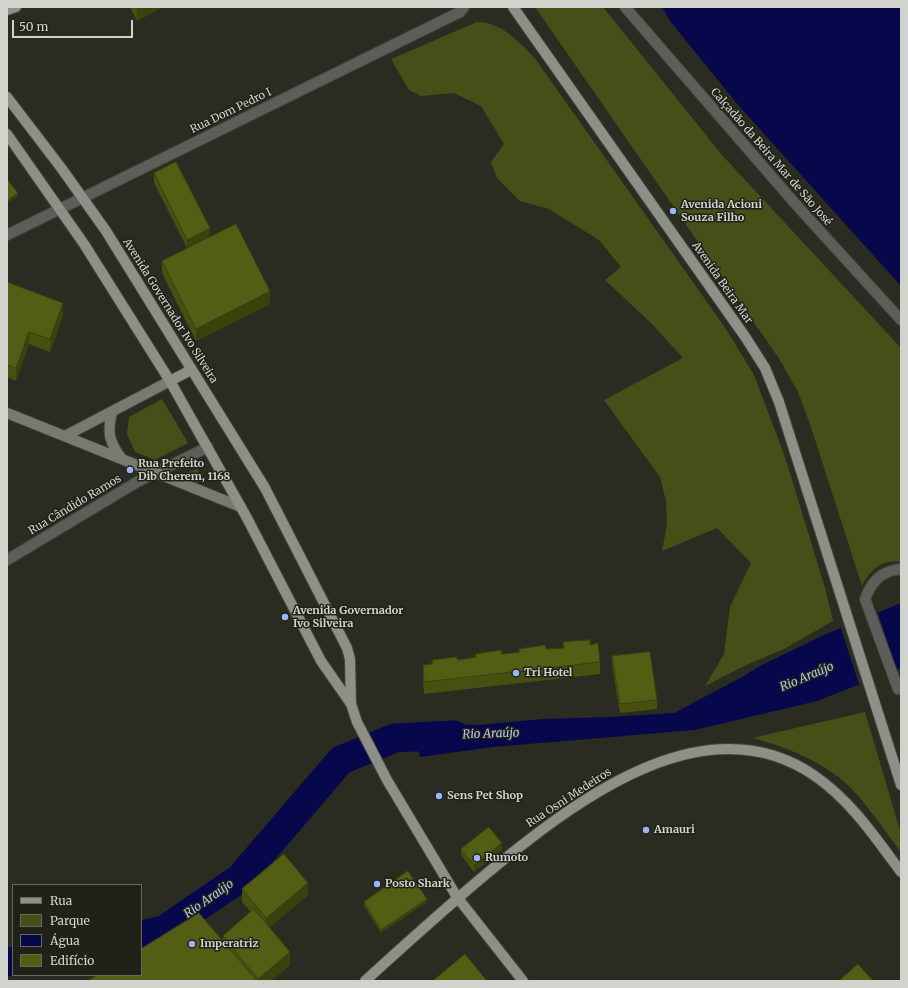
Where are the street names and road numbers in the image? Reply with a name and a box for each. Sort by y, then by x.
street label: Rua Dom Pedro I [188,86,274,136]
street label: Calçadão da Beira Mar de São José [708,86,834,228]
street label: Avenida Governador Ivo Silveira [120,236,220,386]
street label: Avenida Beira Mar [689,239,755,327]
street label: Rua Cândido Ramos [26,472,124,538]
street label: Rua Osni Medeiros [524,766,614,830]

